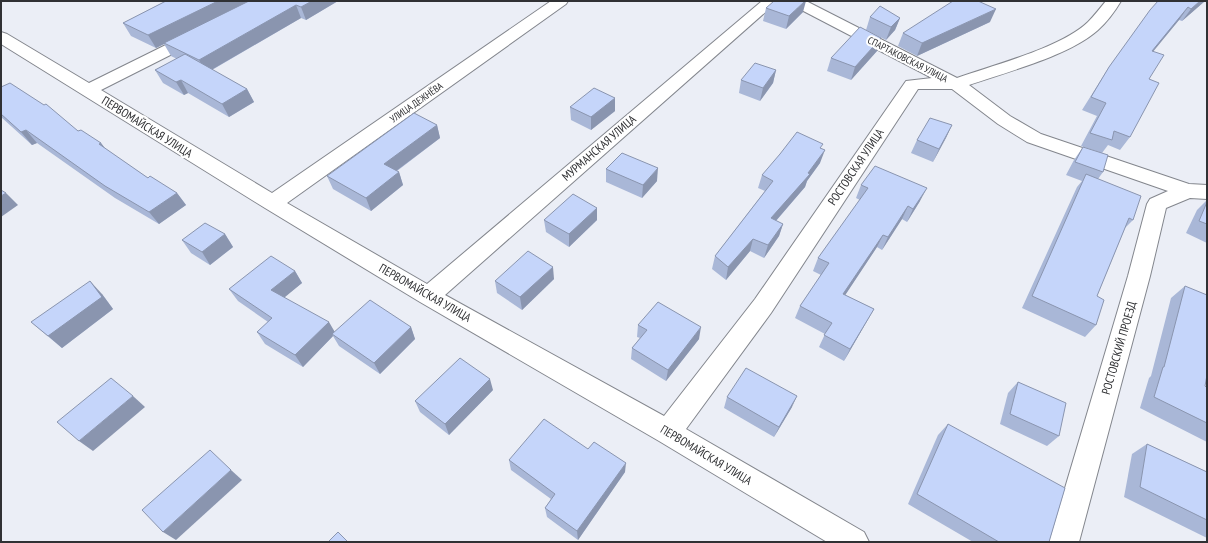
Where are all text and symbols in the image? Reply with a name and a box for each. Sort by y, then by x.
street label: СПАРТАКОВСКАЯ УЛИЦА [865,34,950,85]
street label: УЛИЦА ДЕЖНЁВА [387,79,446,126]
street label: ПЕРВОМАЙСКАЯ УЛИЦА [99,93,196,161]
street label: МУРМАНСКАЯ УЛИЦА [559,111,639,184]
street label: РОСТОВСКАЯ УЛИЦА [824,125,887,208]
street label: ПЕРВОМАЙСКАЯ УЛИЦА [376,260,474,325]
street label: РОСТОВСКИЙ ПРОЕЗД [1098,299,1139,396]
street label: ПЕРВОМАЙСКАЯ УЛИЦА [658,421,755,488]

